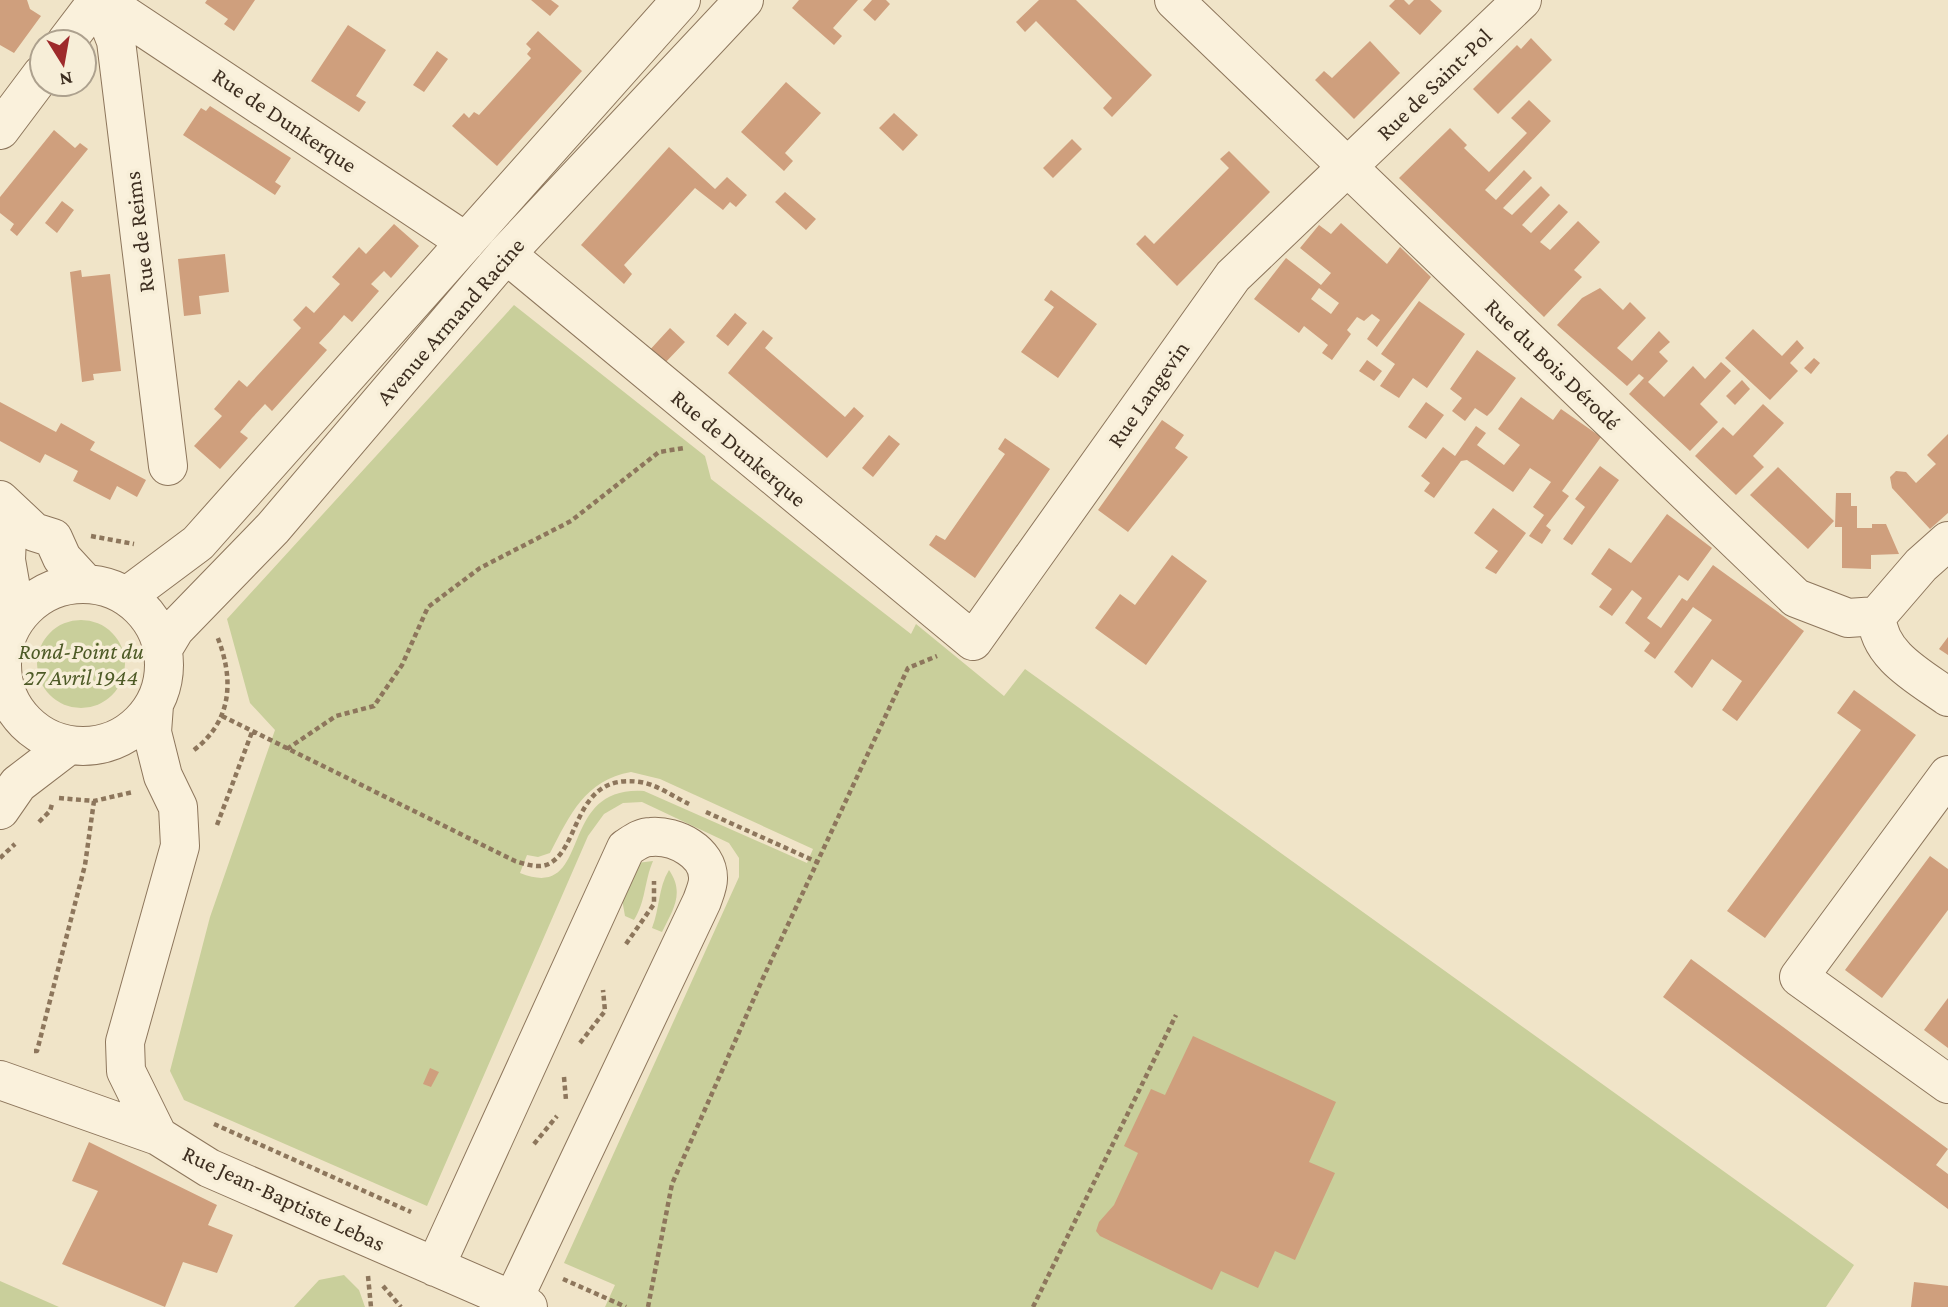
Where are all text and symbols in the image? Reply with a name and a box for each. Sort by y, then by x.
street label: Rue de Saint-Pol [1371,23,1497,145]
north arrow [28,28,98,98]
street label: Rue de Dunkerque [208,62,362,178]
text: N [58,68,75,91]
street label: Rue de Reims [119,170,159,294]
street label: Avenue Armand Racine [370,232,530,410]
street label: Rue du Bois Dérodé [1480,293,1626,435]
street label: Rue Langevin [1102,336,1194,452]
street label: Rue de Dunkerque [666,384,812,512]
park label: Rond-Point du 27 Avril 1944 [18,638,144,690]
street label: Rue Jean-Baptiste Lebas [179,1140,389,1256]

